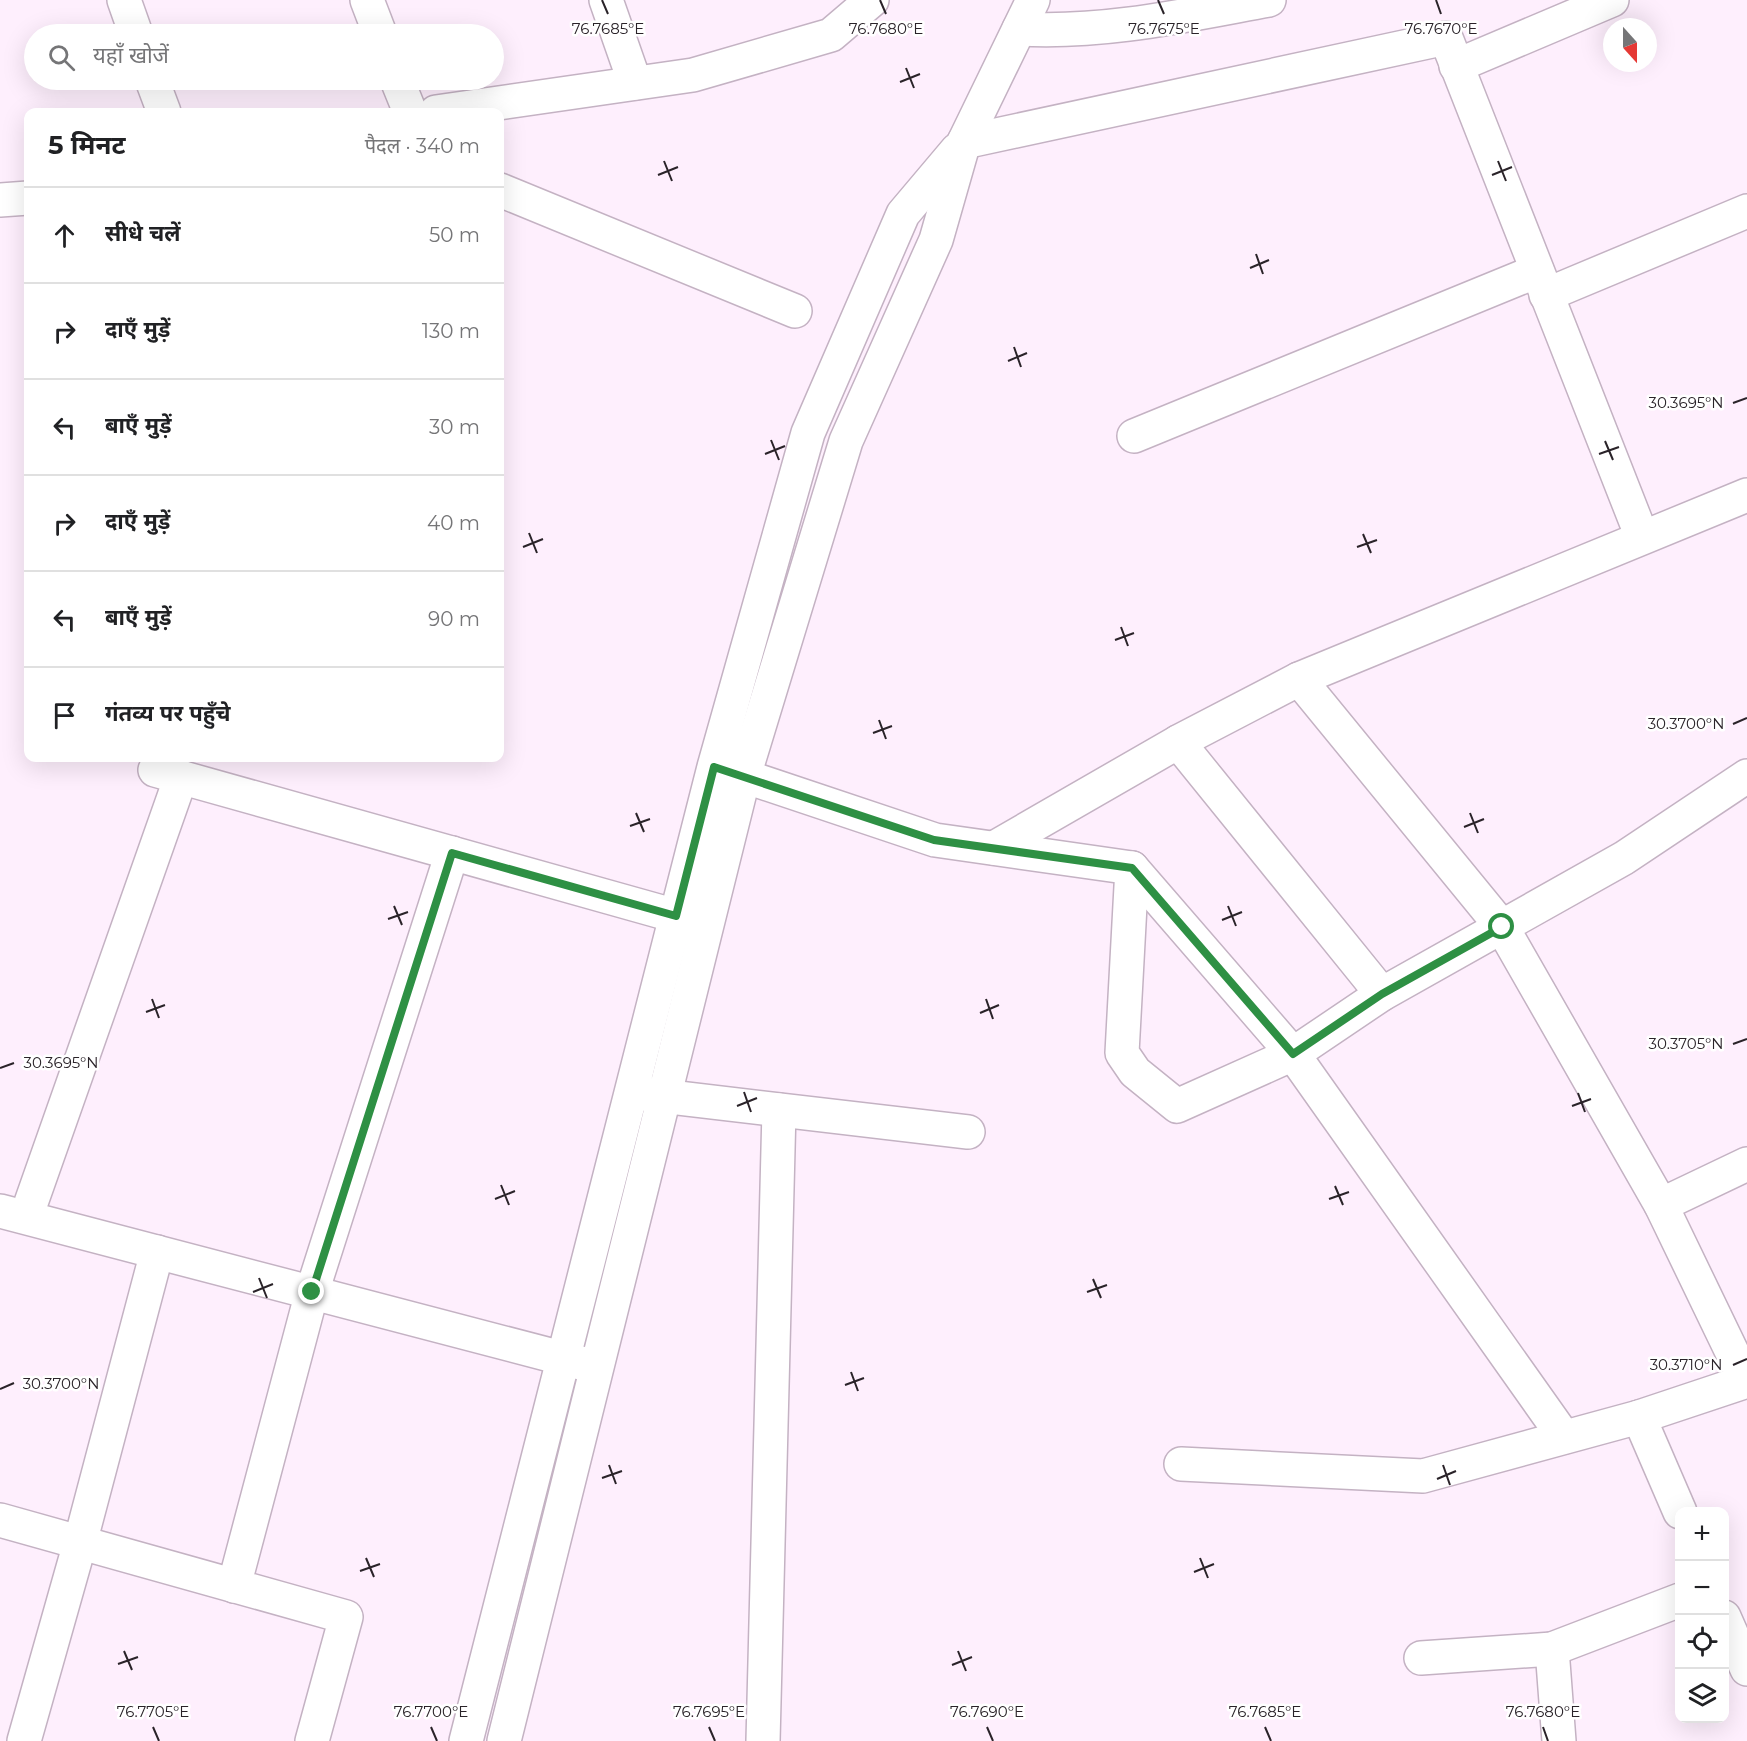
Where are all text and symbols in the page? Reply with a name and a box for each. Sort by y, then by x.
north arrow [1603,18,1657,72]
text: 76.7685°E [572,19,644,38]
text: 76.7680°E [849,19,923,38]
text: 76.7675°E [1128,19,1200,38]
text: 76.7670°E [1404,19,1478,38]
search box [24,24,504,90]
icon: search [45,41,78,74]
text: यहाँ खोजें [93,42,169,69]
text: 5 मिनट [48,129,125,161]
text: पैदल · 340 m [365,134,480,158]
icon: ahead [48,219,81,252]
text: सीधे चलें [105,220,181,247]
text: 50 m [429,223,480,247]
icon: right [48,315,81,348]
text: दाएँ मुड़ें [105,316,170,343]
text: 130 m [422,319,480,343]
text: 30.3695°N [1648,393,1724,412]
icon: left [48,411,81,444]
text: बाएँ मुड़ें [105,412,172,439]
text: 30 m [429,415,480,439]
icon: right [48,507,81,540]
text: दाएँ मुड़ें [105,508,170,535]
text: 40 m [427,511,480,535]
icon: left [48,603,81,636]
text: बाएँ मुड़ें [105,604,172,631]
text: 90 m [428,607,480,631]
icon: arrive [48,699,81,732]
text: गंतव्य पर पहुँचे [105,700,231,727]
text: 30.3700°N [1648,714,1724,733]
route start [1488,913,1514,939]
text: 30.3705°N [1648,1034,1724,1053]
text: 30.3695°N [23,1053,99,1072]
route end [298,1278,324,1304]
text: 30.3710°N [1650,1355,1722,1374]
text: 30.3700°N [23,1374,99,1393]
map controls [1675,1507,1729,1723]
button: + [1675,1507,1729,1561]
button: − [1675,1561,1729,1615]
button: locate [1675,1615,1729,1669]
button: layers [1675,1669,1729,1723]
text: 76.7705°E [117,1702,189,1721]
text: 76.7700°E [394,1702,468,1721]
text: 76.7695°E [673,1702,745,1721]
text: 76.7690°E [950,1702,1024,1721]
text: 76.7685°E [1229,1702,1301,1721]
text: 76.7680°E [1506,1702,1580,1721]

